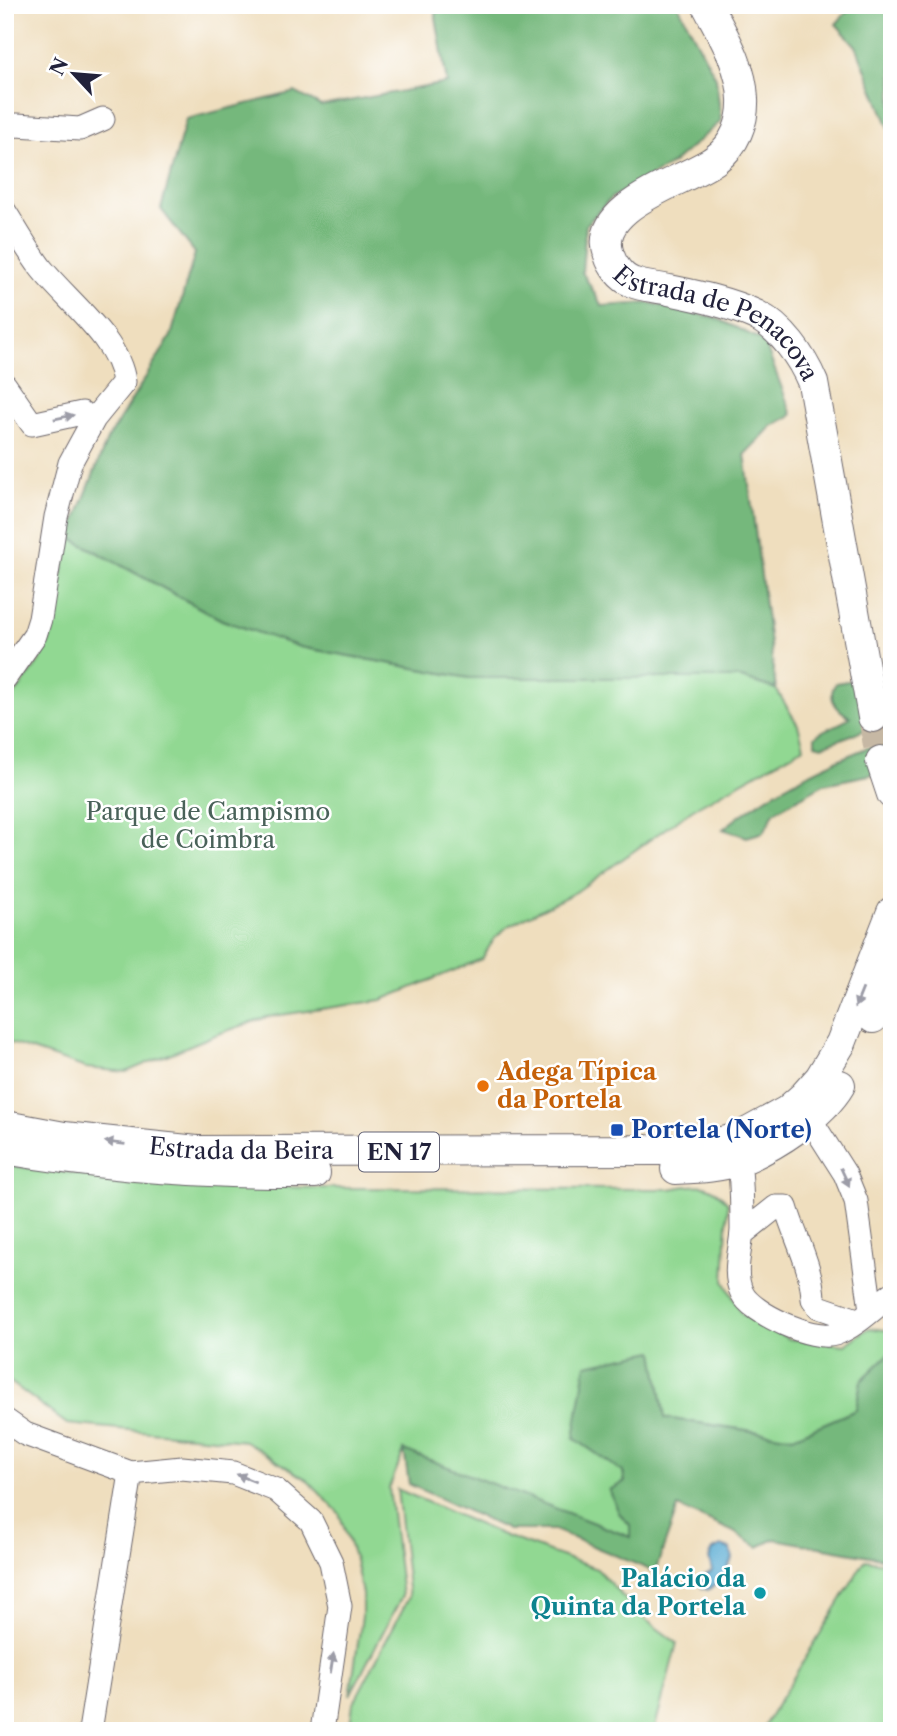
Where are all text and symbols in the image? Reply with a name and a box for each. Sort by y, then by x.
north arrow [38,38,108,108]
text: N [45,54,73,79]
street label: Estrada de Penacova [607,260,825,386]
one-way arrow [53,412,75,423]
park label: Parque de Campismo de Coimbra [86,797,330,854]
one-way arrow [853,988,864,1009]
place label: Adega Típica da Portela [496,1057,658,1114]
marker: Adega Típica da Portela [475,1078,491,1094]
place label: Portela (Norte) [631,1115,812,1144]
marker: Portela (Norte) [609,1122,625,1138]
street label: Estrada da Beira [148,1131,334,1165]
road number: EN 17 [359,1133,439,1172]
one-way arrow [103,1138,125,1149]
one-way arrow [840,1167,851,1187]
one-way arrow [235,1472,256,1483]
place label: Palácio da Quinta da Portela [530,1564,747,1621]
marker: Palácio da Quinta da Portela [752,1585,768,1601]
one-way arrow [327,1652,338,1674]

